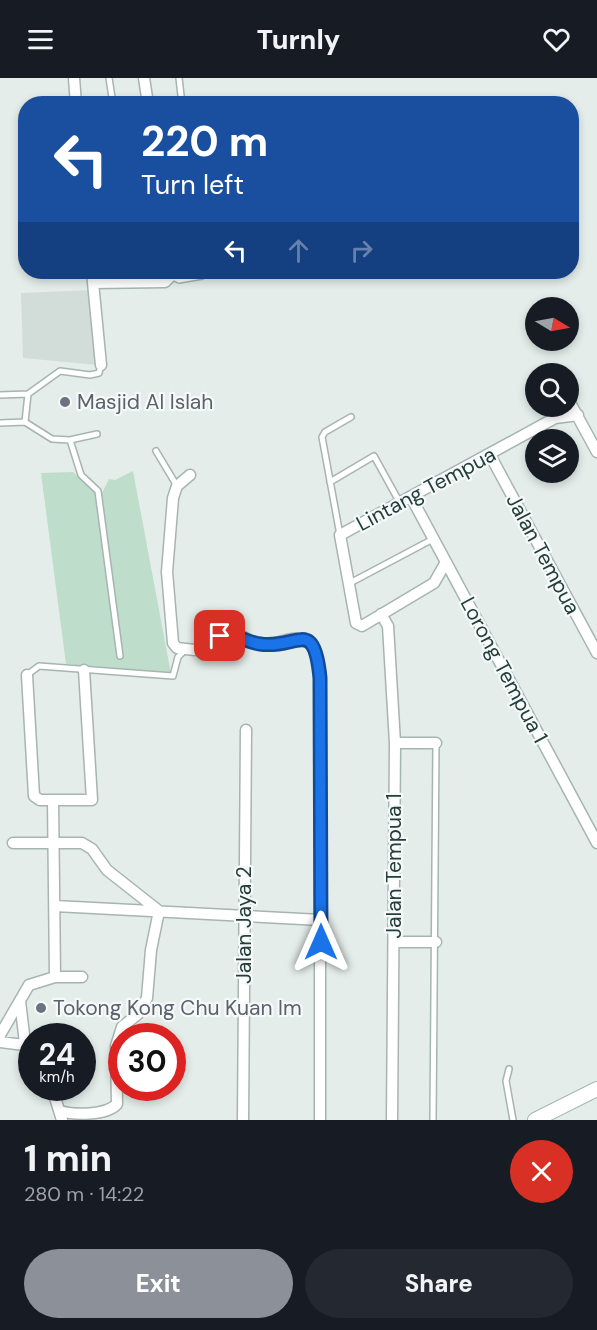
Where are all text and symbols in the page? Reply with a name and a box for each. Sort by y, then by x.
text: Turnly [257,22,340,57]
icon: menu [24,23,57,56]
icon: heart [540,23,573,56]
text: 220 m [141,114,268,169]
icon: left [42,120,120,198]
text: Turn left [141,167,244,202]
icon: left [219,234,252,267]
icon: ahead [282,234,315,267]
icon: right [345,234,378,267]
north arrow [525,297,579,351]
map controls [525,297,579,483]
button: search [525,363,579,417]
place label: Masjid Al Islah [77,388,213,416]
marker: Masjid Al Islah [58,395,72,409]
button: layers [525,429,579,483]
street label: Lintang Tempua [351,440,501,538]
street label: Jalan Tempua [499,489,587,619]
street label: Lorong Tempua 1 [454,592,554,748]
pin [194,610,245,661]
icon: arrive [203,619,236,652]
street label: Jalan Tempua 1 [380,794,408,938]
street label: Jalan Jaya 2 [230,866,258,984]
position arrow [289,910,353,974]
place label: Tokong Kong Chu Kuan Im [53,994,302,1022]
marker: Tokong Kong Chu Kuan Im [34,1001,48,1015]
speed limit sign: 30 [108,1023,186,1101]
text: 24 [39,1035,75,1074]
text: km/h [39,1067,75,1087]
text: 1 min [24,1135,112,1182]
button: close [510,1140,573,1203]
text: 280 m · 14:22 [24,1181,144,1207]
button: Exit [24,1249,293,1318]
button: Share [305,1249,573,1318]

